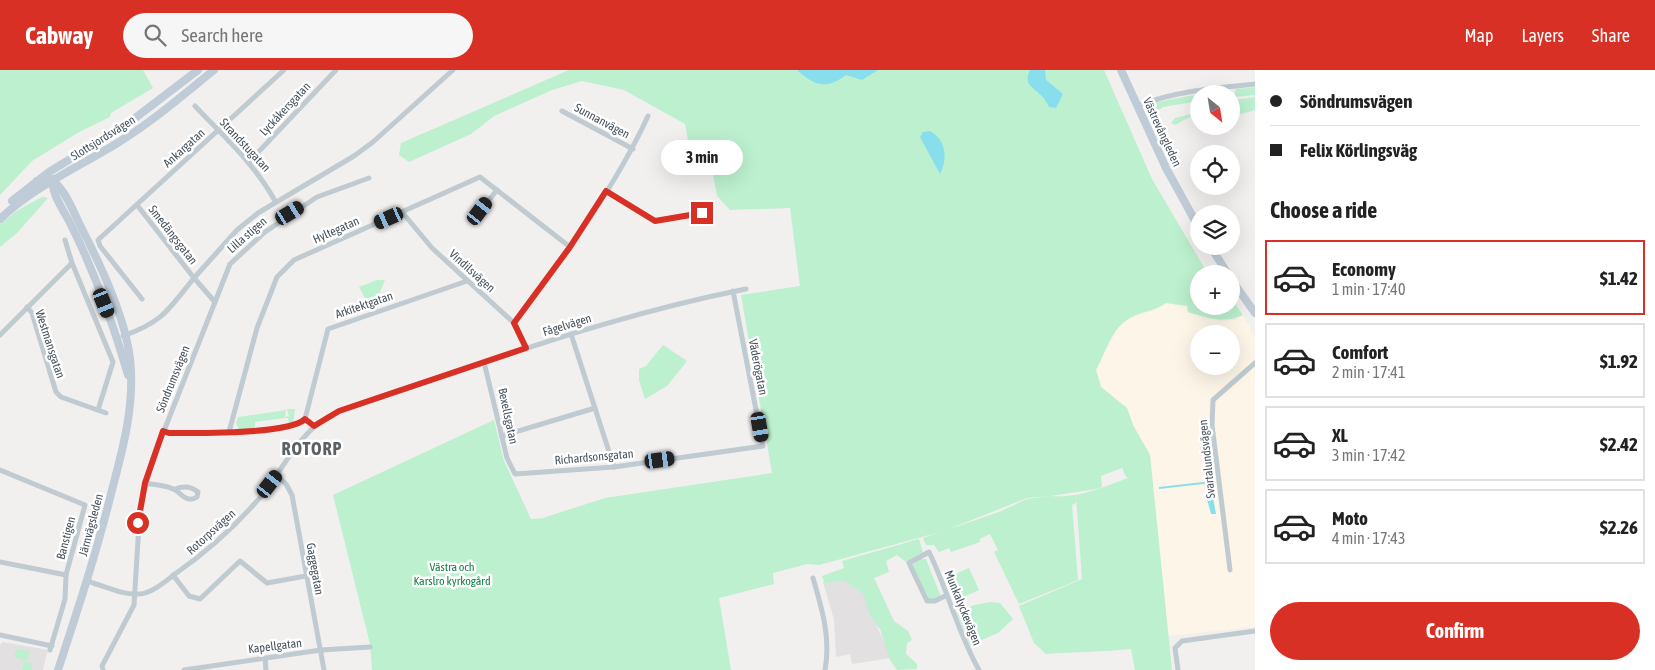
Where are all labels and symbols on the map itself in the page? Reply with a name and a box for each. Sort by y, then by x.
street label: Lyckåkersgatan [257,79,313,139]
north arrow [1190,85,1240,135]
street label: Västrevångleden [1140,95,1184,169]
street label: Sunnanvägen [572,101,632,141]
street label: Slottsjordsvägen [68,113,138,163]
street label: Strandstugatan [217,115,273,175]
street label: Ankargatan [160,126,208,170]
callout: 3 min [661,140,743,176]
car [464,195,495,227]
car [273,199,306,227]
route end [691,202,713,224]
street label: Smedängsgatan [146,203,200,267]
car [372,205,405,231]
street label: Lilla stigen [224,214,270,256]
street label: Hyltegatan [311,214,361,246]
street label: Vindilsvägen [446,247,498,295]
car [91,286,116,320]
street label: Arkitektgatan [333,289,395,321]
street label: Westmansgatan [32,308,68,380]
street label: Fågelvägen [541,311,593,339]
street label: Väderögatan [746,338,770,396]
street label: Söndrumsvägen [153,343,193,415]
street label: Bexellsgatan [495,387,521,445]
car [750,411,769,443]
street label: Svartalundsvägen [1196,419,1218,499]
district label: ROTORP [282,438,342,459]
street label: Richardsonsgatan [554,447,634,467]
car [644,450,675,470]
car [254,468,285,500]
street label: Järnvägsleden [76,492,106,558]
street label: Rotorpsvägen [184,506,238,558]
route start [127,512,149,534]
street label: Banstigen [54,515,78,561]
street label: Gaggegatan [304,542,326,596]
park label: Västra och Karslro kyrkogård [413,560,491,588]
street label: Munkalyckevägen [942,568,984,648]
street label: Kapellgatan [247,636,303,656]

